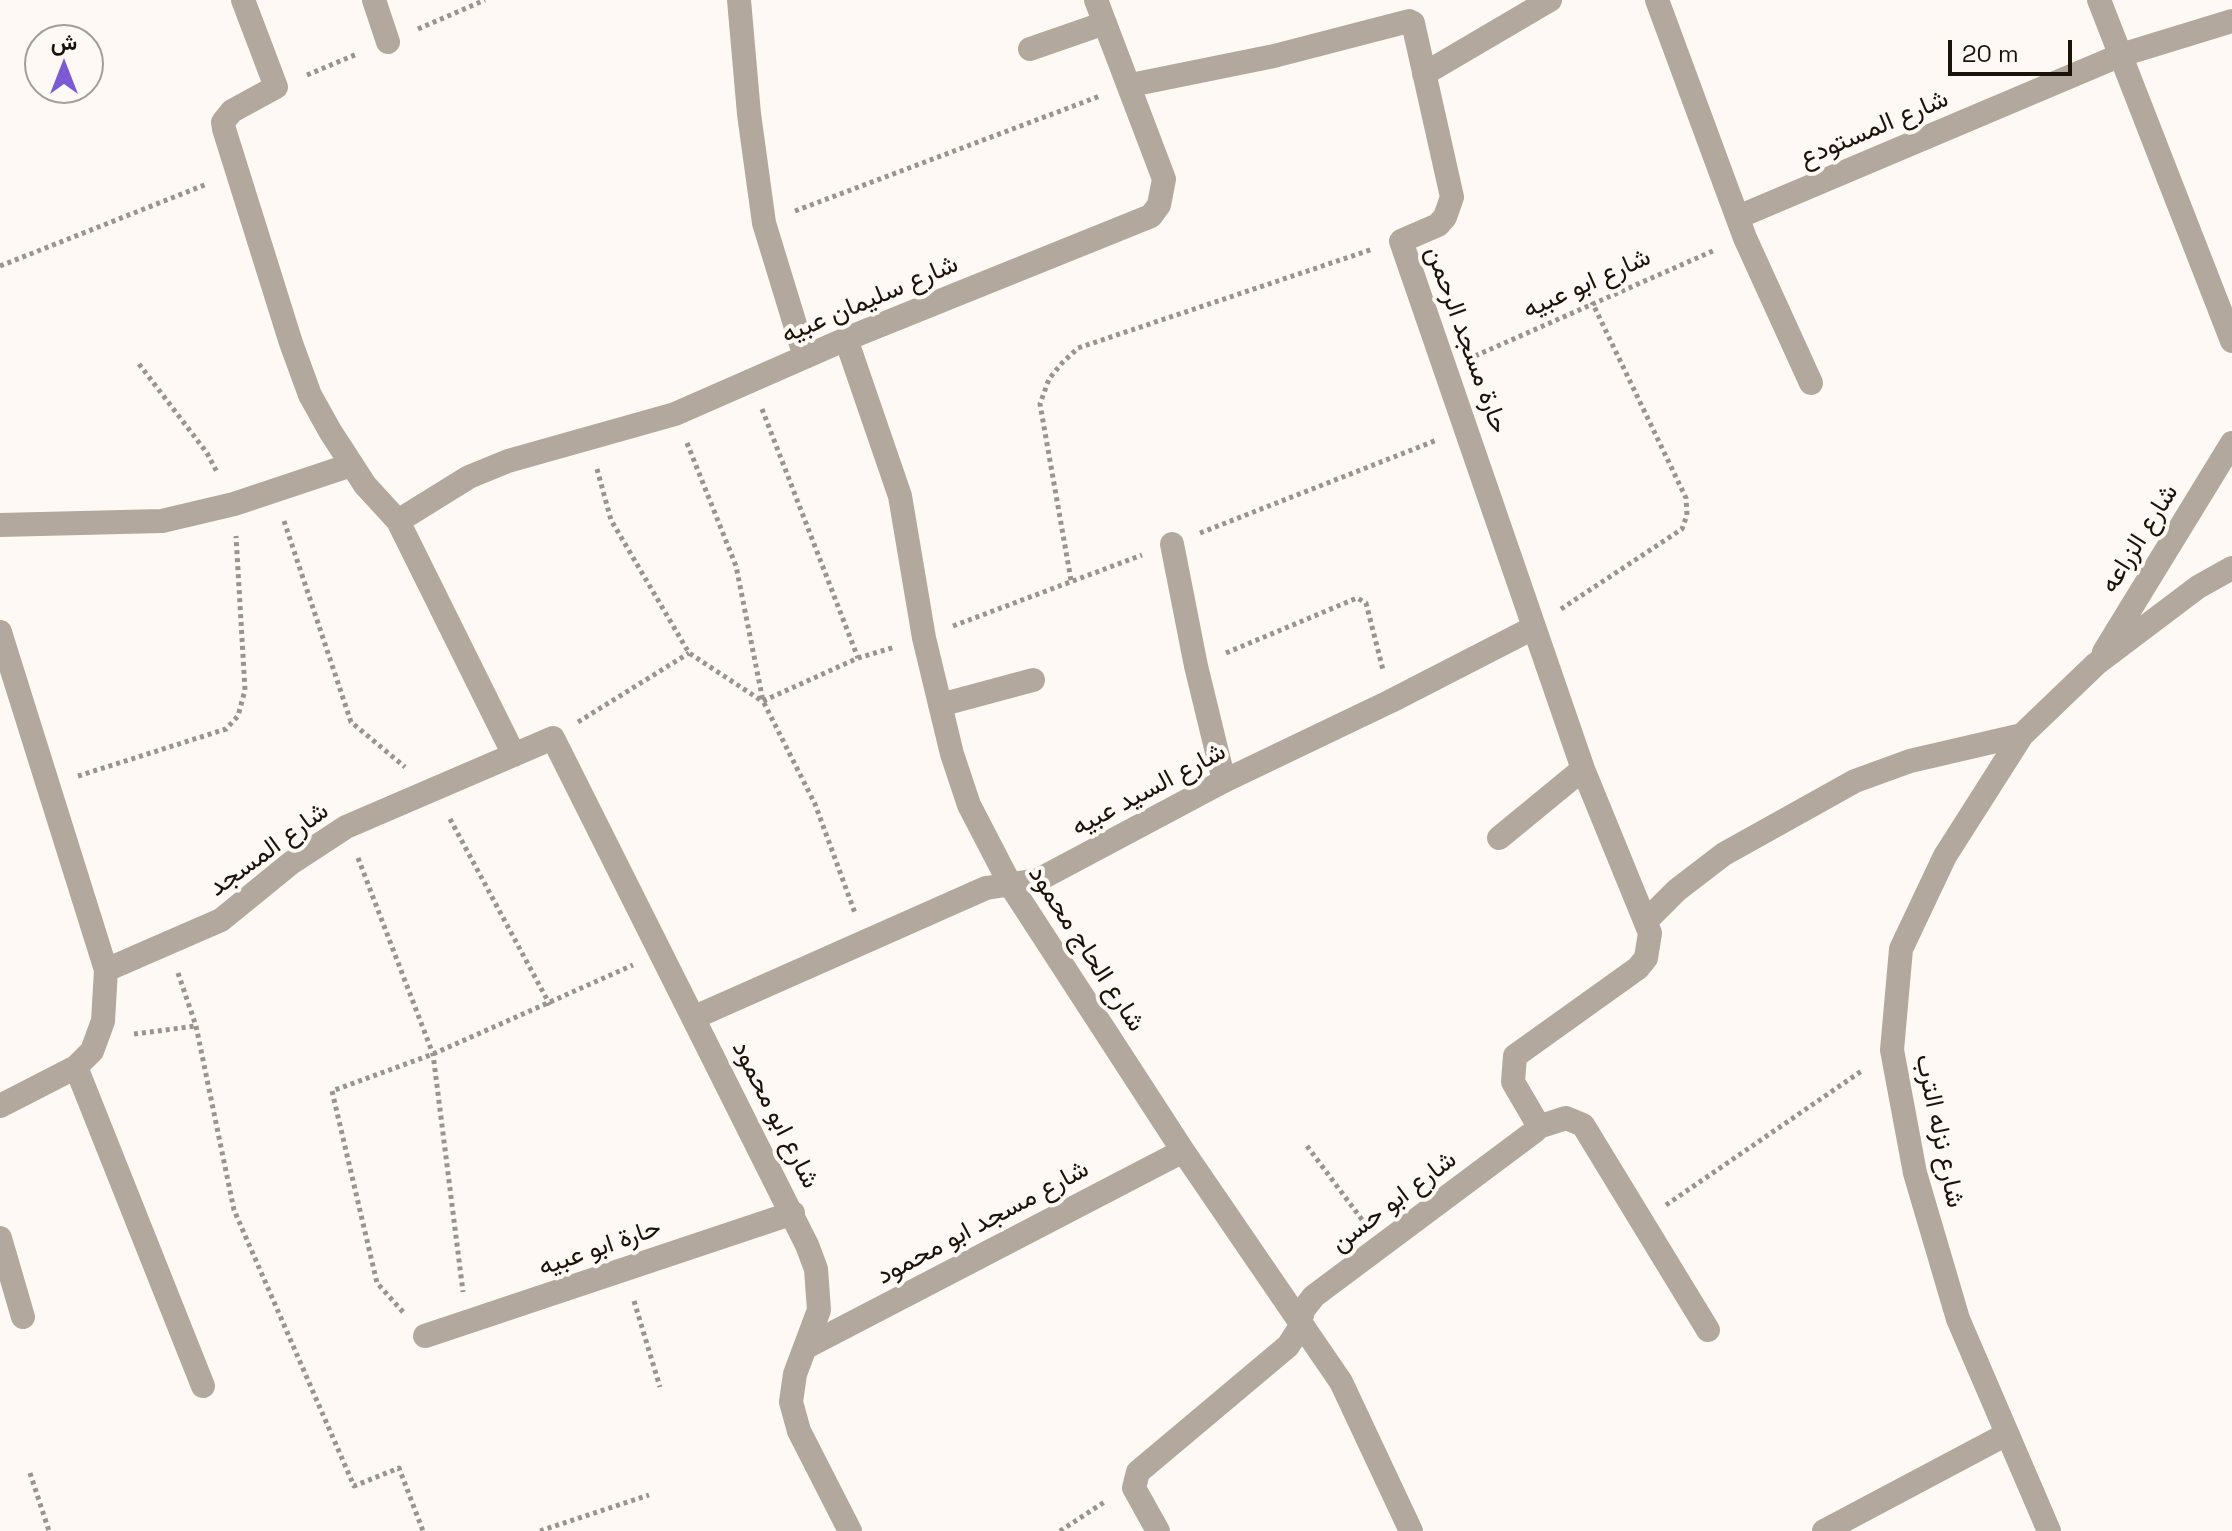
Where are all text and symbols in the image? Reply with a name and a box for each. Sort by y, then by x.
north arrow [24,24,104,104]
scale bar [1952,24,2076,74]
text: ش [51,28,77,56]
text: 20 m [1962,38,2019,69]
street label: شارع المستودع [1795,84,1953,174]
street label: حارة مسجد الرحمن [1418,242,1514,438]
street label: شارع ابو عبيه [1518,242,1656,326]
street label: شارع سليمان عبيه [777,249,963,351]
street label: شارع الزراعه [2094,479,2186,599]
street label: شارع السيد عبيه [1067,736,1231,844]
street label: شارع المسجد [203,796,335,904]
street label: شارع الحاج محمود [1021,860,1151,1038]
street label: شارع ابو محمود [724,1036,826,1194]
street label: شارع نزله الترب [1908,1052,1970,1210]
street label: شارع ابو حسن [1325,1145,1463,1259]
street label: شارع مسجد ابو محمود [872,1154,1094,1292]
street label: حارة ابو عبيه [535,1213,665,1283]

